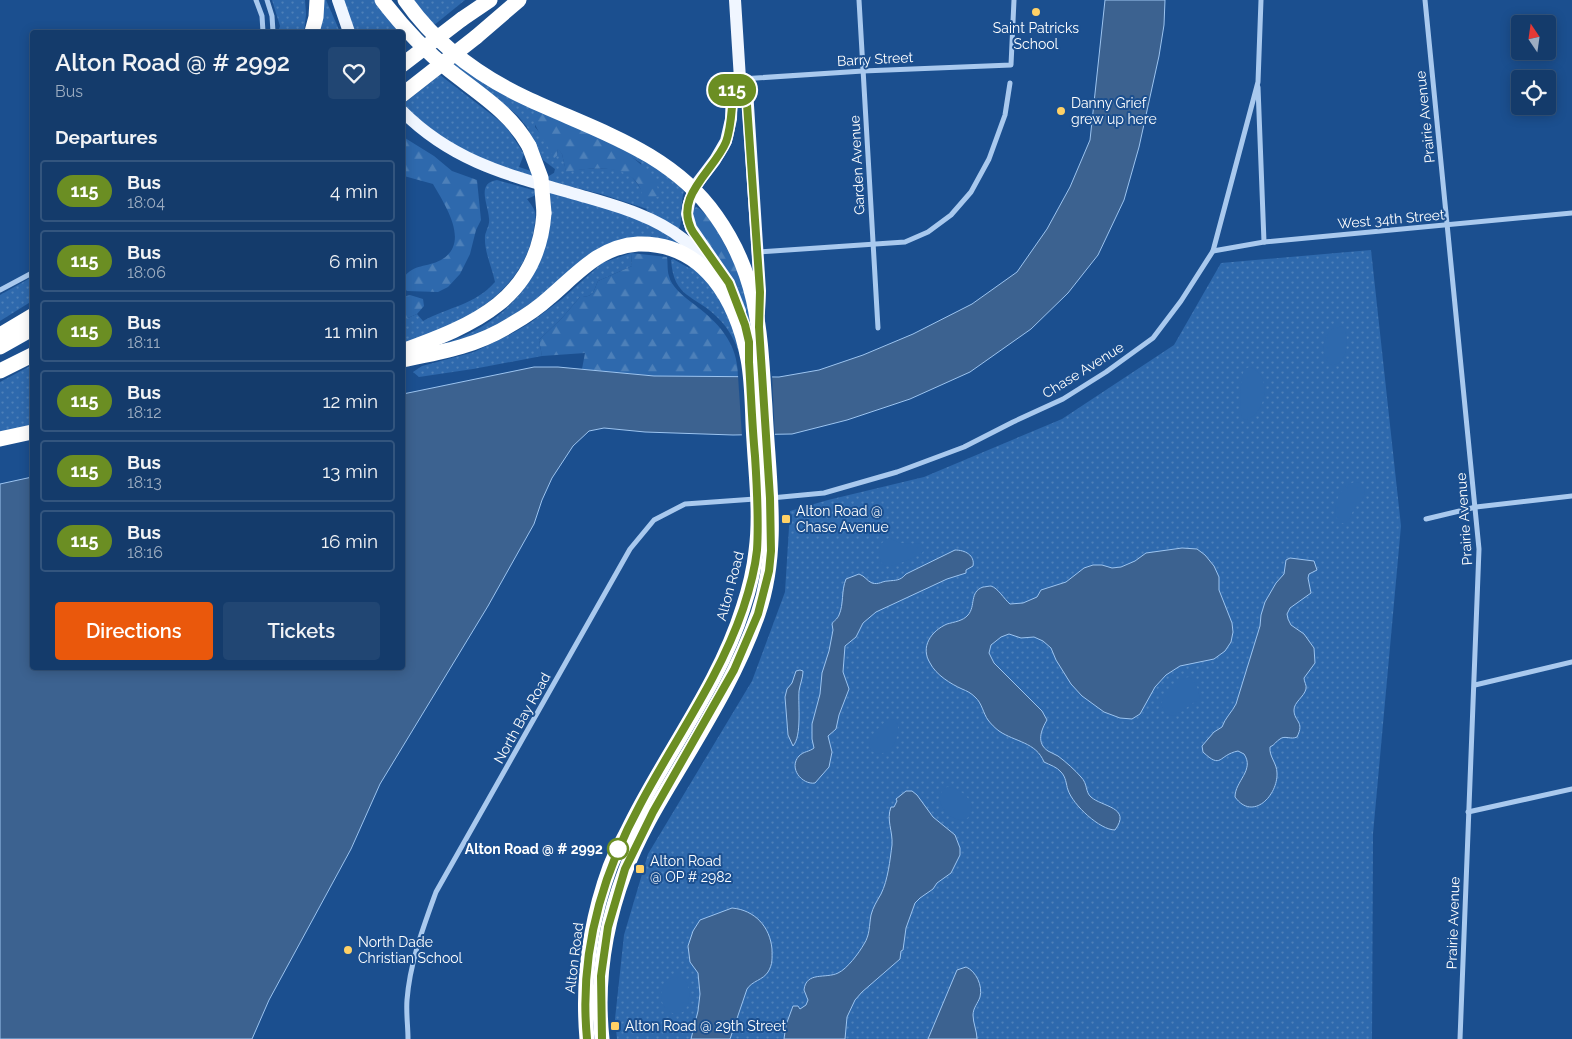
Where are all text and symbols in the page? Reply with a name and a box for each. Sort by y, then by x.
marker: Saint Patricks School [1030,6,1042,18]
north arrow [1511,15,1556,60]
map controls [1511,15,1556,115]
place label: Saint Patricks School [993,20,1079,52]
button: heart [328,47,380,99]
text: Alton Road @ # 2992 [55,48,290,77]
street label: Barry Street [836,49,914,69]
street label: Prairie Avenue [1412,70,1438,164]
button: locate [1511,70,1556,115]
line badge: 115 [703,74,761,106]
text: 115 [718,79,746,100]
text: Bus [55,82,83,101]
place label: Danny Grief grew up here [1071,95,1157,127]
marker: Danny Grief grew up here [1055,105,1067,117]
street label: Garden Avenue [846,115,868,215]
text: Departures [55,126,157,148]
text: Bus [127,171,161,193]
text: 115 [71,180,98,201]
text: 4 min [330,180,378,202]
text: 18:04 [127,193,165,212]
street label: West 34th Street [1337,206,1445,232]
text: Bus [127,241,161,263]
text: 115 [71,250,98,271]
text: 6 min [329,250,378,272]
text: 18:06 [127,263,166,282]
text: Bus [127,311,161,333]
text: 115 [71,320,98,341]
text: 11 min [324,320,378,342]
text: 18:11 [127,333,160,352]
street label: Chase Avenue [1039,339,1127,401]
text: Bus [127,381,161,403]
text: 115 [71,390,98,411]
text: 12 min [322,390,378,412]
text: 18:12 [127,403,162,422]
text: Bus [127,451,161,473]
text: 115 [71,460,98,481]
text: 13 min [322,460,378,482]
street label: Prairie Avenue [1453,472,1475,566]
text: 18:13 [127,473,162,492]
place label: Alton Road @ Chase Avenue [796,503,889,535]
marker: Alton Road @ Chase Avenue [780,513,792,525]
text: Bus [127,521,161,543]
text: 115 [71,530,98,551]
text: 16 min [321,530,378,552]
text: 18:16 [127,543,163,562]
street label: Alton Road [713,549,747,623]
button: Directions [55,602,213,660]
button: Tickets [223,602,380,660]
street label: North Bay Road [490,670,554,766]
marker: Alton Road @ # 2992 [607,838,629,860]
place label: Alton Road @ # 2992 [465,841,603,857]
place label: Alton Road @ OP # 2982 [650,853,732,885]
marker: Alton Road @ OP # 2982 [634,863,646,875]
street label: Prairie Avenue [1443,876,1463,970]
street label: Alton Road [562,922,586,994]
place label: North Dade Christian School [358,934,463,966]
marker: North Dade Christian School [342,944,354,956]
place label: Alton Road @ 29th Street [625,1018,786,1034]
marker: Alton Road @ 29th Street [609,1020,621,1032]

